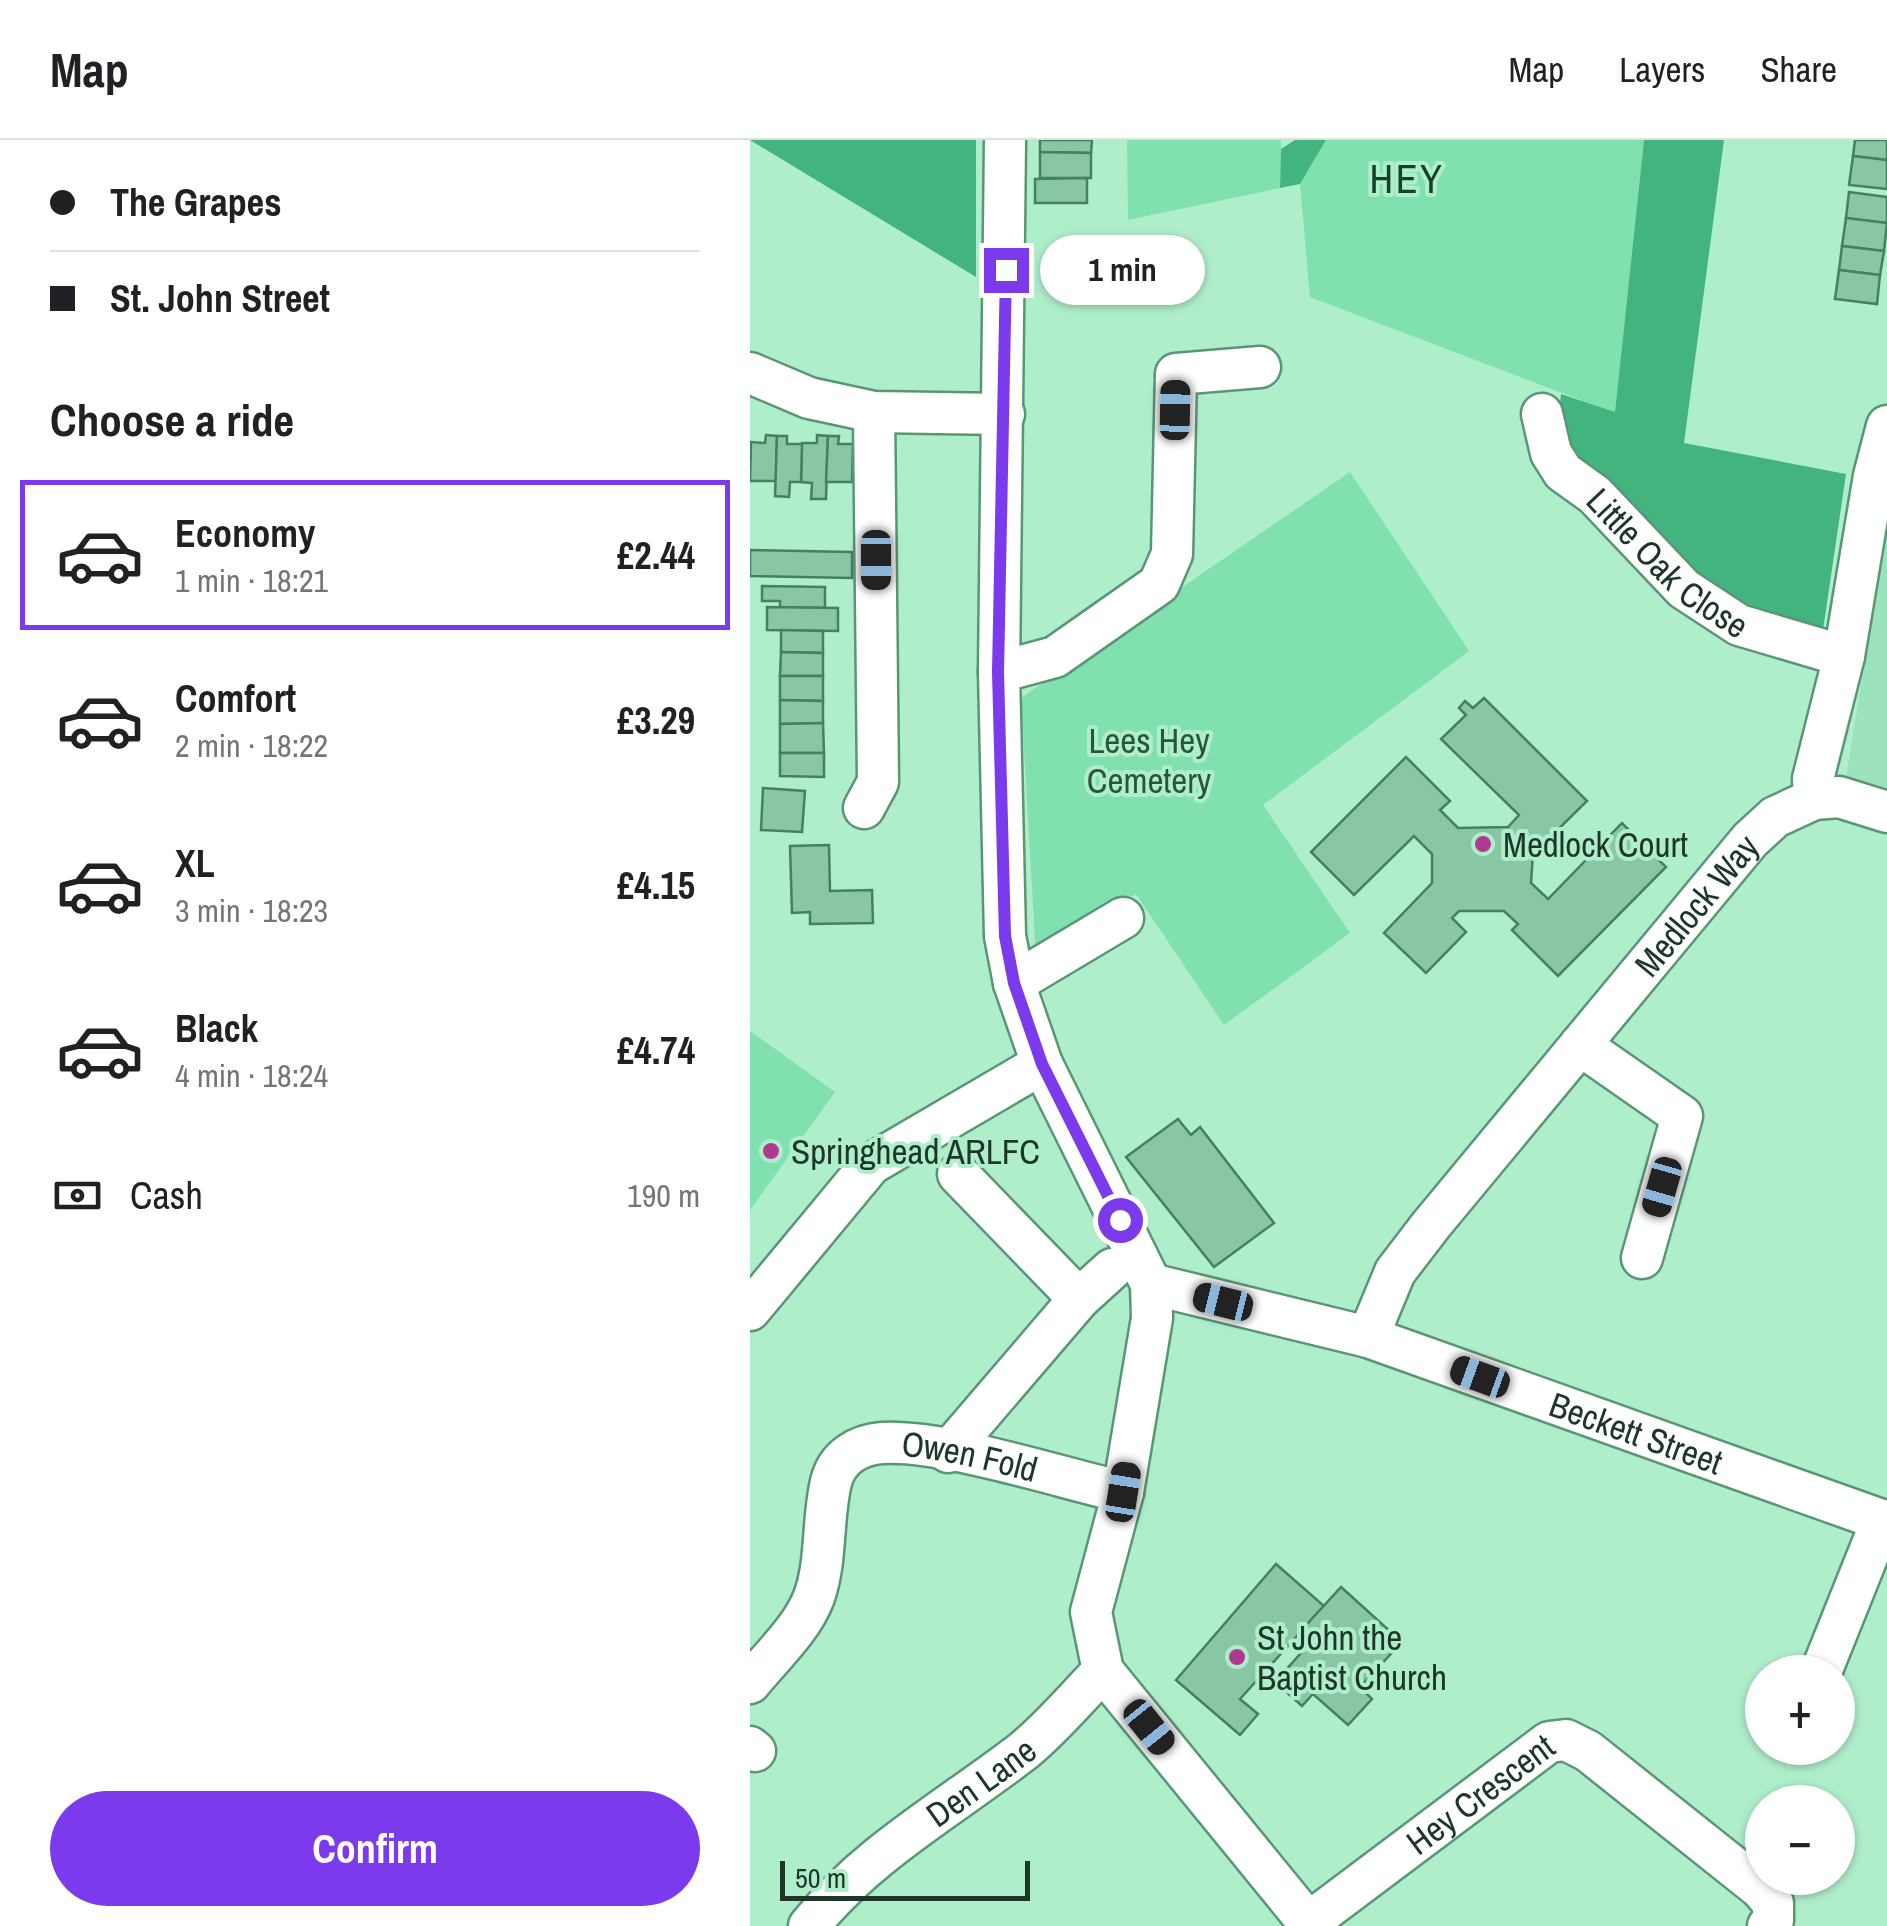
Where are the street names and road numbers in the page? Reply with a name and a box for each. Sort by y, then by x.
street label: Little Oak Close [1577,477,1758,649]
street label: Medlock Way [1623,824,1769,986]
street label: Beckett Street [1543,1380,1729,1485]
street label: Owen Fold [900,1419,1043,1492]
street label: Hey Crescent [1396,1723,1564,1865]
street label: Den Lane [916,1727,1046,1837]

